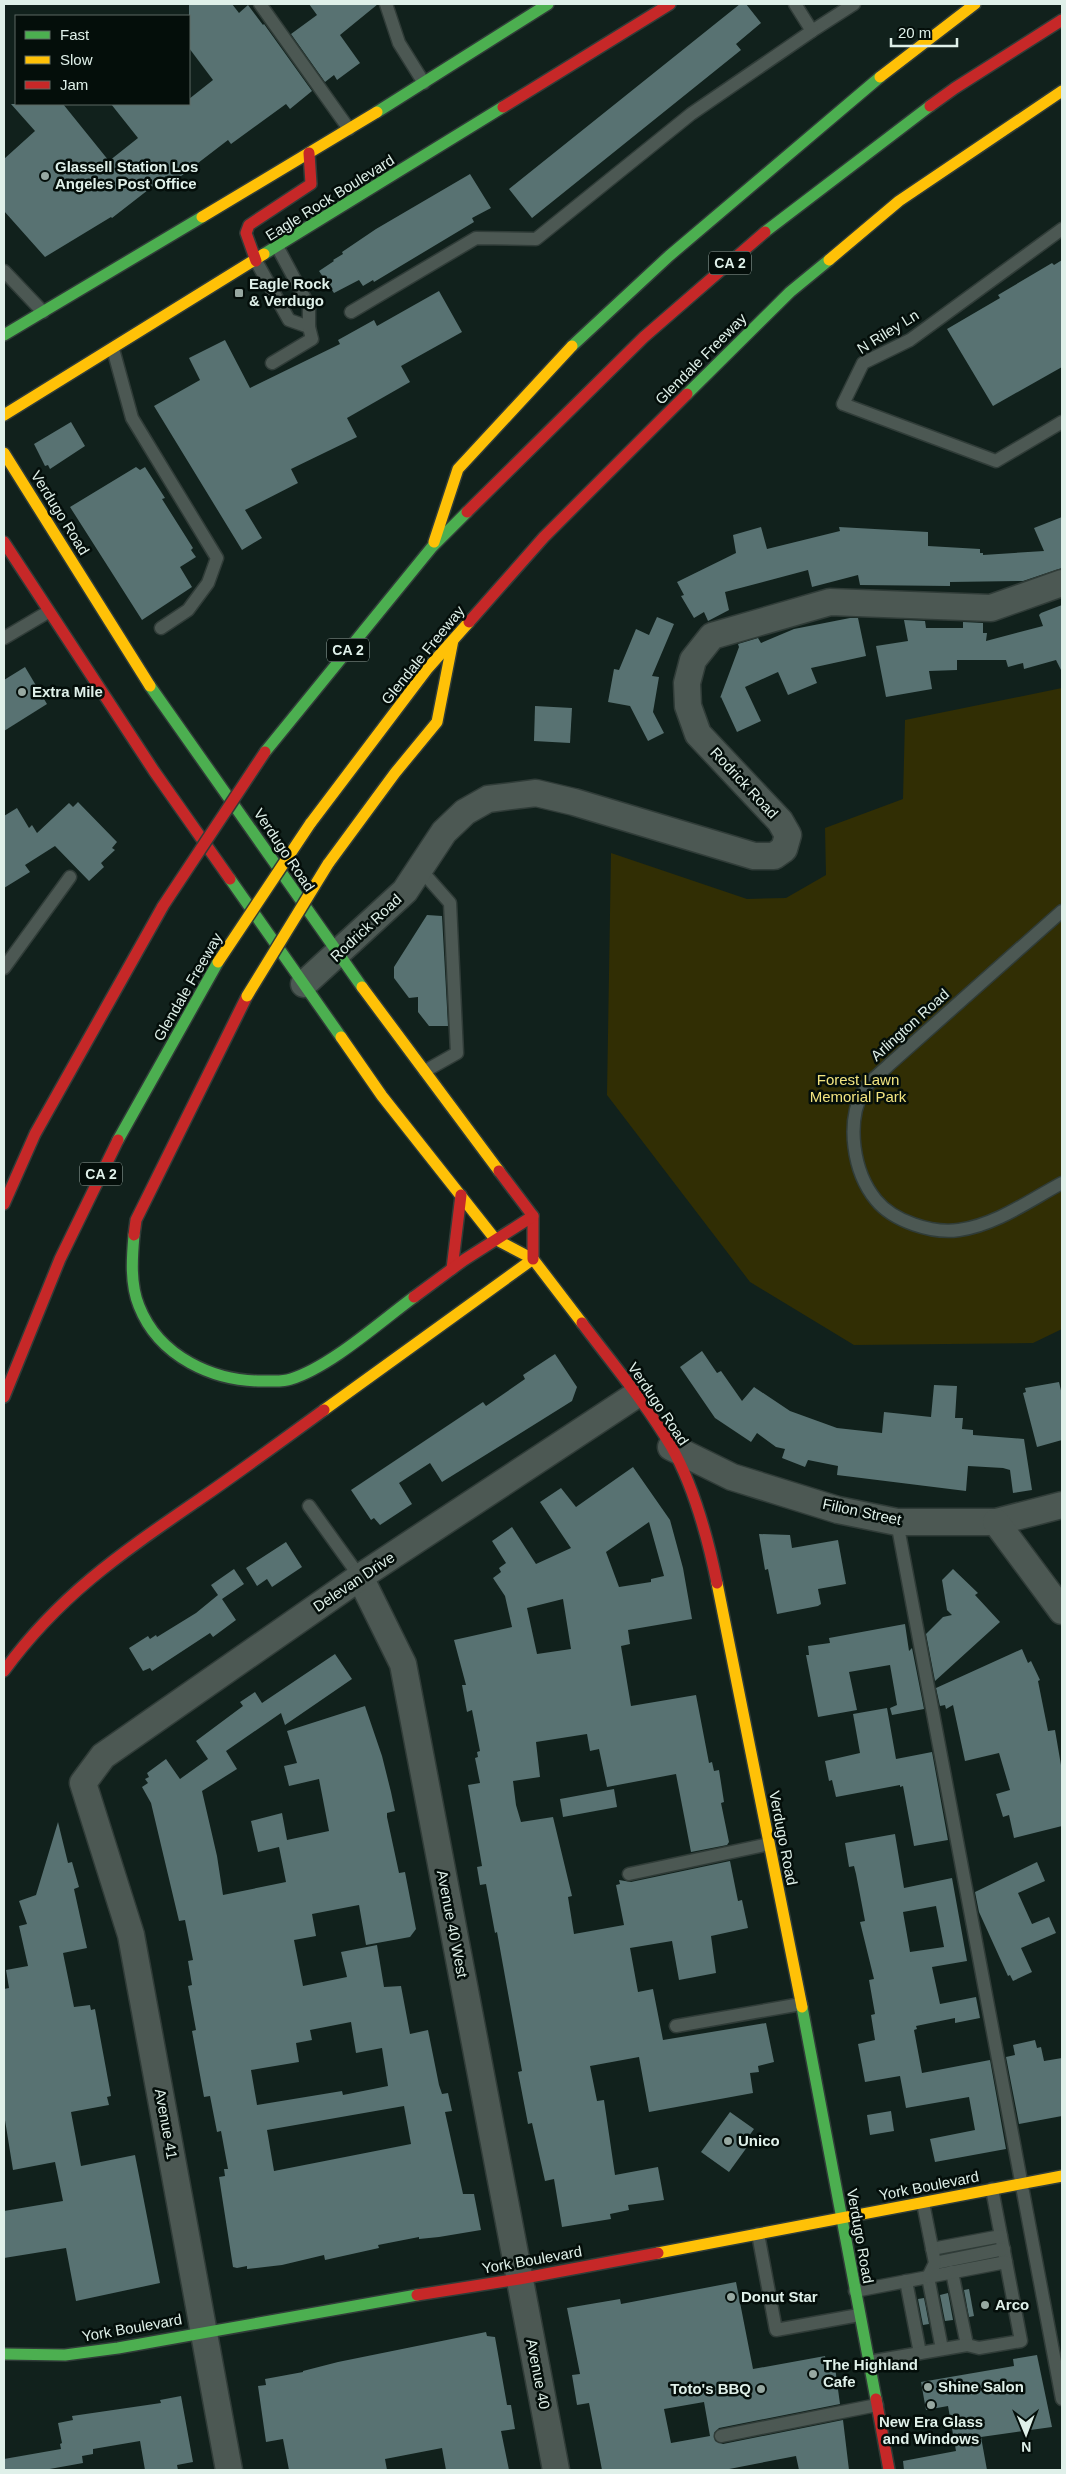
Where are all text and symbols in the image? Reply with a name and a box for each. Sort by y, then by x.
legend [15,15,190,105]
scale bar [891,15,957,47]
text: 20 m [898,24,931,41]
text: Fast [60,26,90,43]
text: Slow [60,51,93,68]
text: Jam [60,76,88,93]
street label: Eagle Rock Boulevard [262,151,397,244]
place label: Glassell Station Los Angeles Post Office [55,158,198,192]
marker: Glassell Station Los Angeles Post Office [39,170,51,182]
road number: CA 2 [709,252,751,274]
place label: Eagle Rock & Verdugo [249,275,331,309]
marker: Eagle Rock & Verdugo [233,287,245,299]
street label: N Riley Ln [854,306,922,357]
street label: Glendale Freeway [652,309,750,408]
street label: Verdugo Road [28,468,93,558]
street label: Glendale Freeway [378,602,468,707]
road number: CA 2 [327,638,369,662]
place label: Extra Mile [32,683,103,700]
marker: Extra Mile [16,686,28,698]
street label: Rodrick Road [707,744,782,822]
street label: Verdugo Road [251,805,318,894]
street label: Rodrick Road [327,890,405,965]
street label: Glendale Freeway [150,929,226,1044]
street label: Arlington Road [867,985,952,1064]
park label: Forest Lawn Memorial Park [810,1071,907,1105]
road number: CA 2 [80,1162,122,1186]
street label: Verdugo Road [625,1359,692,1448]
street label: Filion Street [821,1495,904,1528]
street label: Delevan Drive [310,1548,398,1615]
street label: Verdugo Road [766,1789,801,1887]
street label: Avenue 40 West [434,1869,471,1980]
street label: Avenue 41 [152,2087,181,2161]
place label: Unico [738,2132,780,2149]
marker: Unico [722,2135,734,2147]
street label: York Boulevard [878,2168,980,2204]
street label: Verdugo Road [844,2187,877,2285]
street label: York Boulevard [481,2242,583,2277]
place label: Donut Star [741,2288,818,2305]
marker: Donut Star [725,2291,737,2303]
place label: Arco [995,2296,1029,2313]
marker: Arco [979,2299,991,2311]
street label: York Boulevard [81,2310,183,2345]
street label: Avenue 40 [523,2337,554,2411]
place label: The Highland Cafe [823,2356,918,2390]
marker: The Highland Cafe [807,2368,819,2380]
place label: Shine Salon [938,2378,1024,2395]
place label: Toto's BBQ [670,2380,751,2397]
marker: Shine Salon [922,2381,934,2393]
marker: Toto's BBQ [755,2383,767,2395]
marker: New Era Glass and Windows [925,2399,937,2411]
north arrow [1001,2409,1051,2459]
place label: New Era Glass and Windows [879,2413,983,2447]
text: N [1021,2439,1031,2455]

